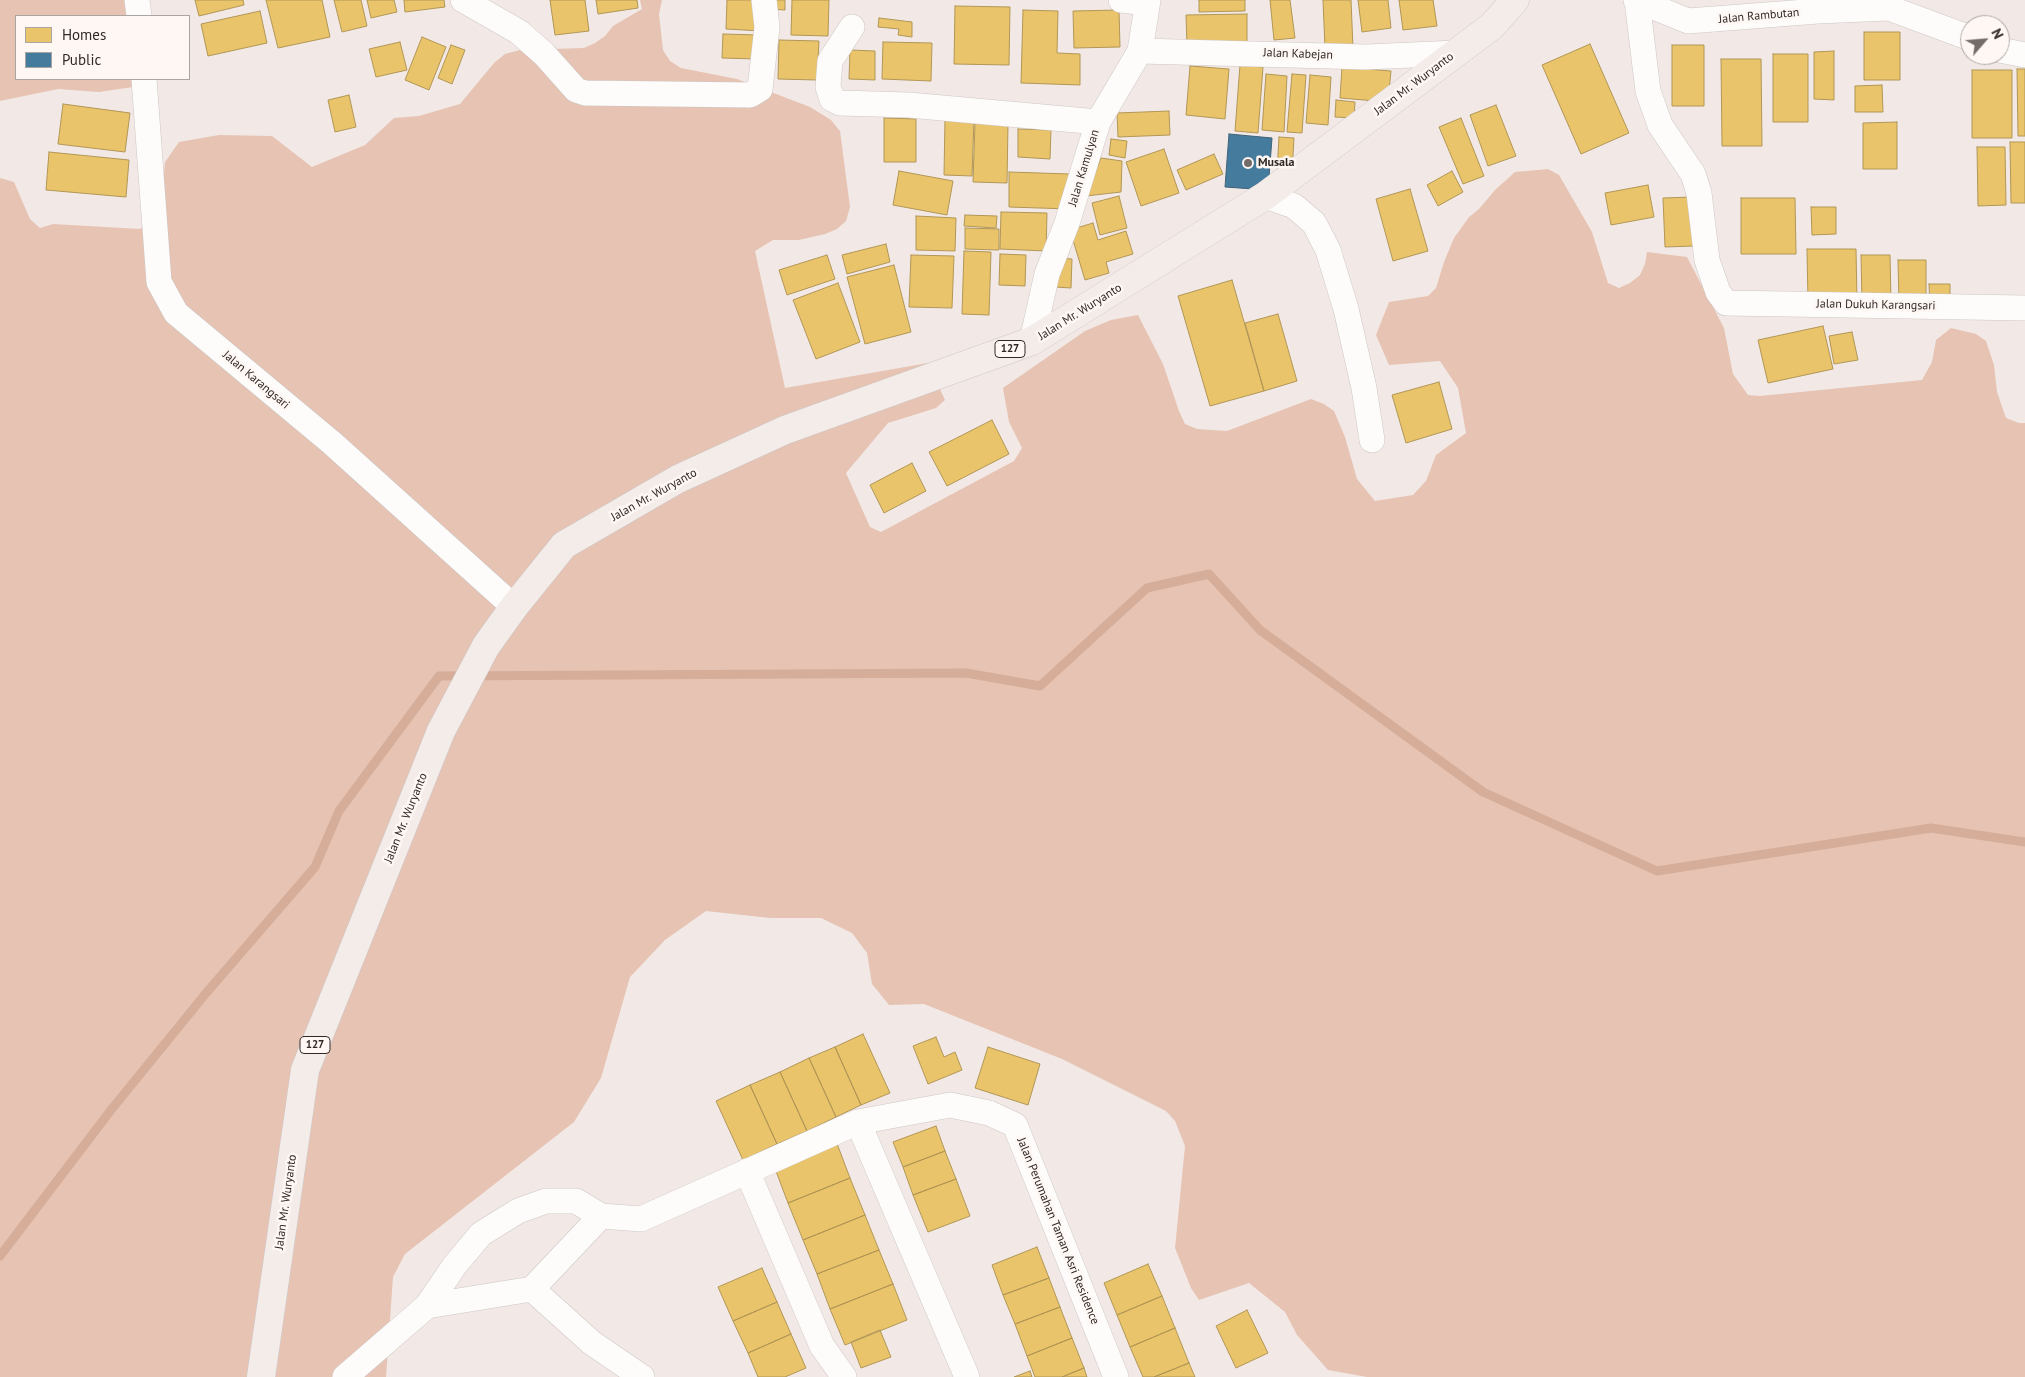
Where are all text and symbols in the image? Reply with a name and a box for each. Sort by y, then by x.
street label: Jalan Rambutan [1718,5,1800,27]
legend [15,15,190,80]
north arrow [1960,15,2010,65]
text: Homes [62,25,106,44]
text: N [1987,25,2008,42]
street label: Jalan Kabejan [1263,46,1333,62]
street label: Jalan Mr. Wuryanto [1371,49,1457,119]
text: Public [62,50,101,69]
street label: Jalan Kamulyan [1066,128,1102,208]
place label: Musala [1258,156,1295,170]
marker: Musala [1242,157,1254,169]
street label: Jalan Mr. Wuryanto [1036,281,1124,343]
street label: Jalan Dukuh Karangsari [1816,297,1936,313]
road number: 127 [995,340,1025,358]
street label: Jalan Karangsari [220,348,292,412]
street label: Jalan Mr. Wuryanto [609,465,699,525]
street label: Jalan Mr. Wuryanto [381,771,431,865]
road number: 127 [300,1036,330,1054]
street label: Jalan Perumahan Taman Asri Residence [1014,1135,1102,1327]
street label: Jalan Mr. Wuryanto [272,1154,300,1250]

